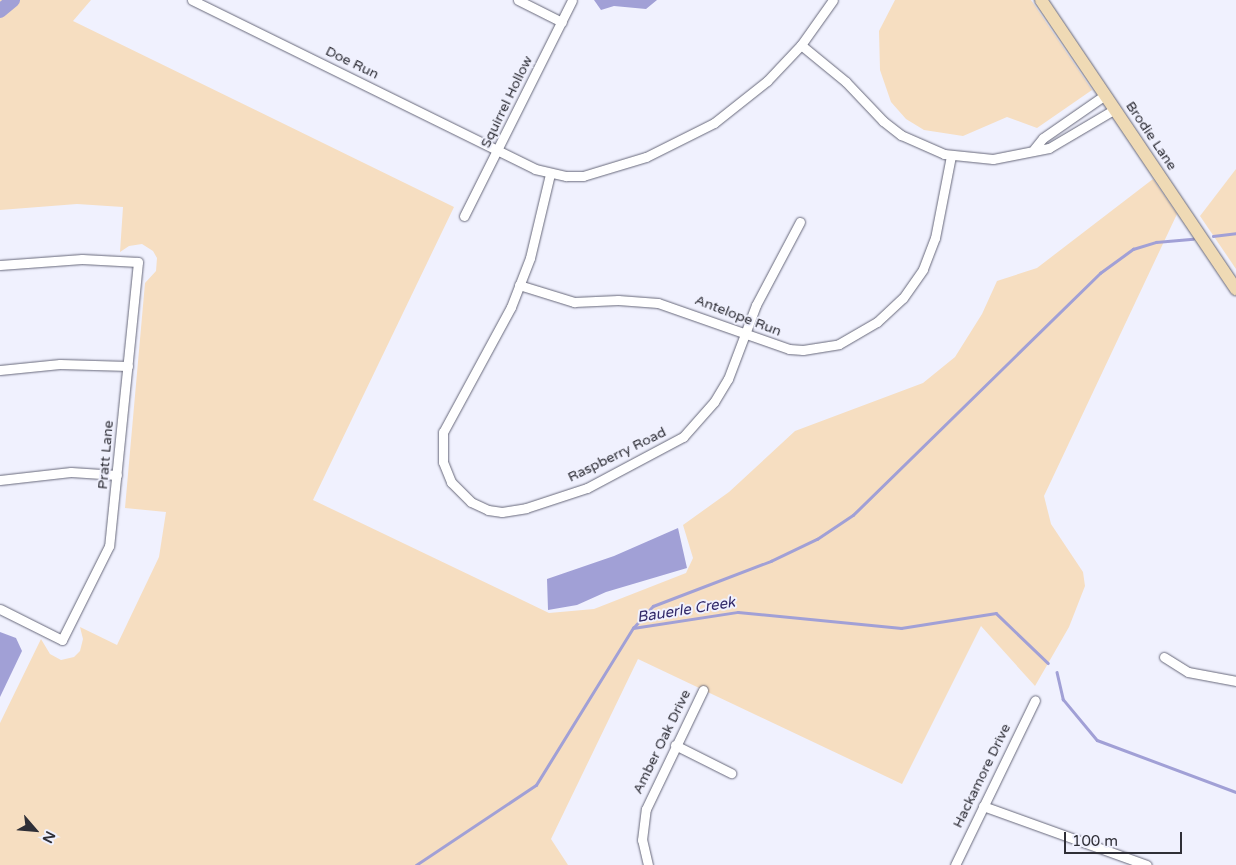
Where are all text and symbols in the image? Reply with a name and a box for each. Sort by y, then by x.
street label: Doe Run [323,43,381,83]
street label: Squirrel Hollow [477,53,537,151]
street label: Brodie Lane [1122,98,1180,174]
street label: Antelope Run [692,292,784,340]
street label: Pratt Lane [95,420,117,490]
street label: Raspberry Road [565,424,669,486]
water label: Bauerle Creek [636,593,736,627]
street label: Amber Oak Drive [630,687,694,797]
street label: Hackamore Drive [950,721,1014,831]
north arrow [10,805,60,855]
scale bar [1066,822,1184,854]
text: N [39,828,59,846]
text: 100 m [1072,832,1118,850]

